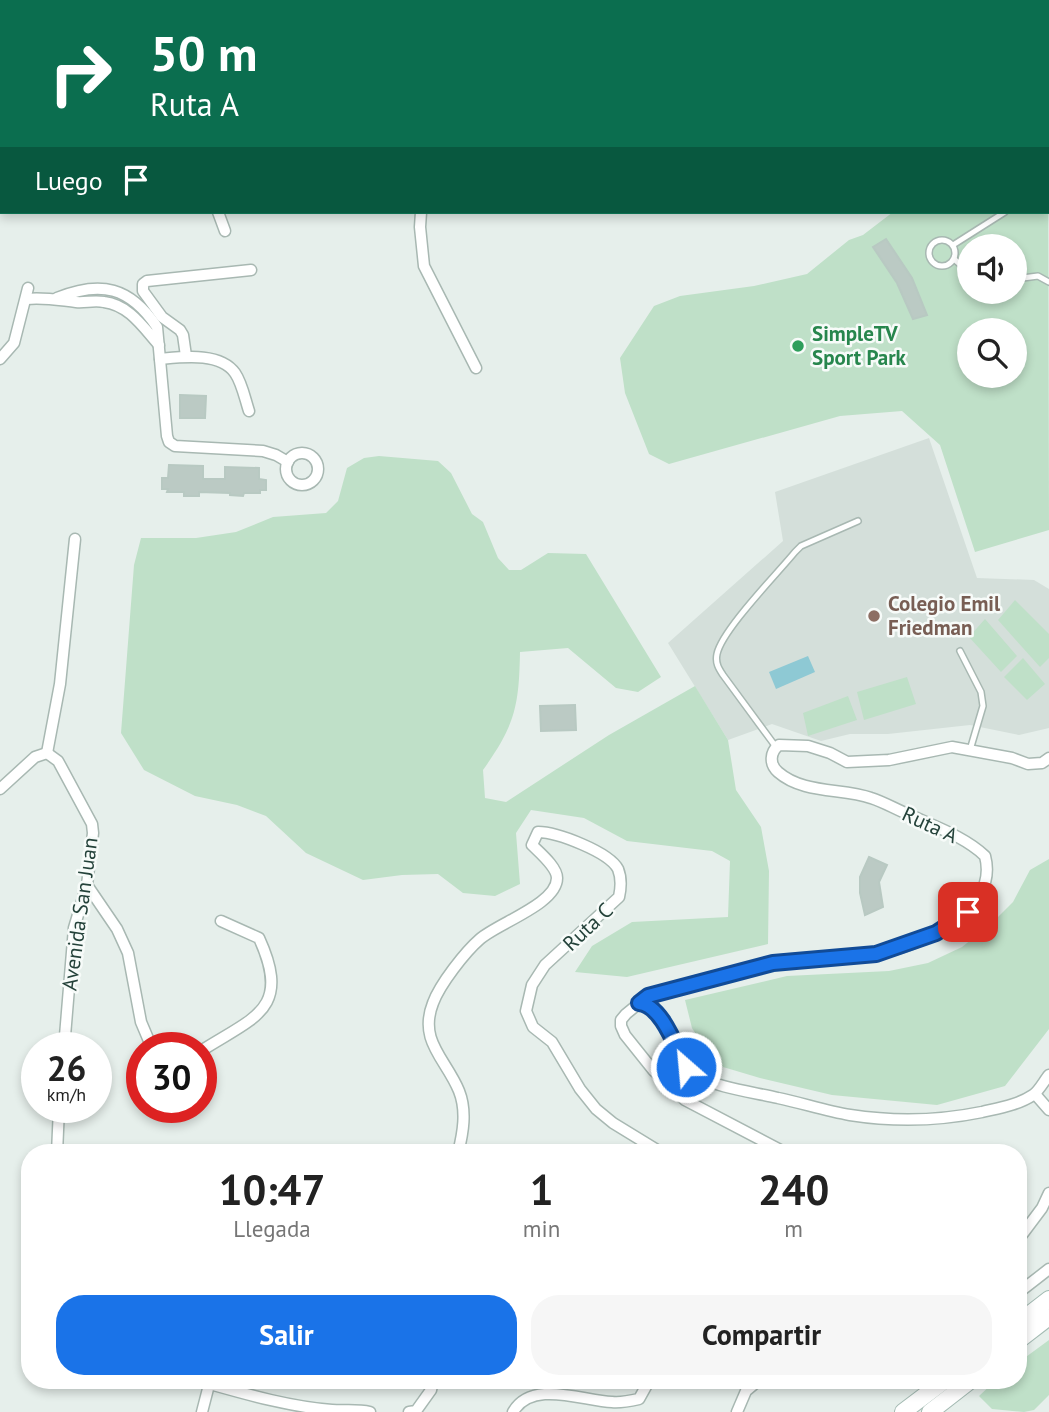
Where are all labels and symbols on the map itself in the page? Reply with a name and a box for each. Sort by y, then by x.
place label: SimpleTV Sport Park [812,320,907,371]
marker: SimpleTV Sport Park [790,338,806,354]
place label: Colegio Emil Friedman [888,590,1001,641]
marker: Colegio Emil Friedman [866,608,882,624]
street label: Ruta A [898,800,963,849]
street label: Avenida San Juan [55,836,104,992]
pin [938,882,998,942]
street label: Ruta C [557,897,618,957]
position arrow [649,1030,723,1104]
speed limit sign: 30 [126,1032,217,1123]

